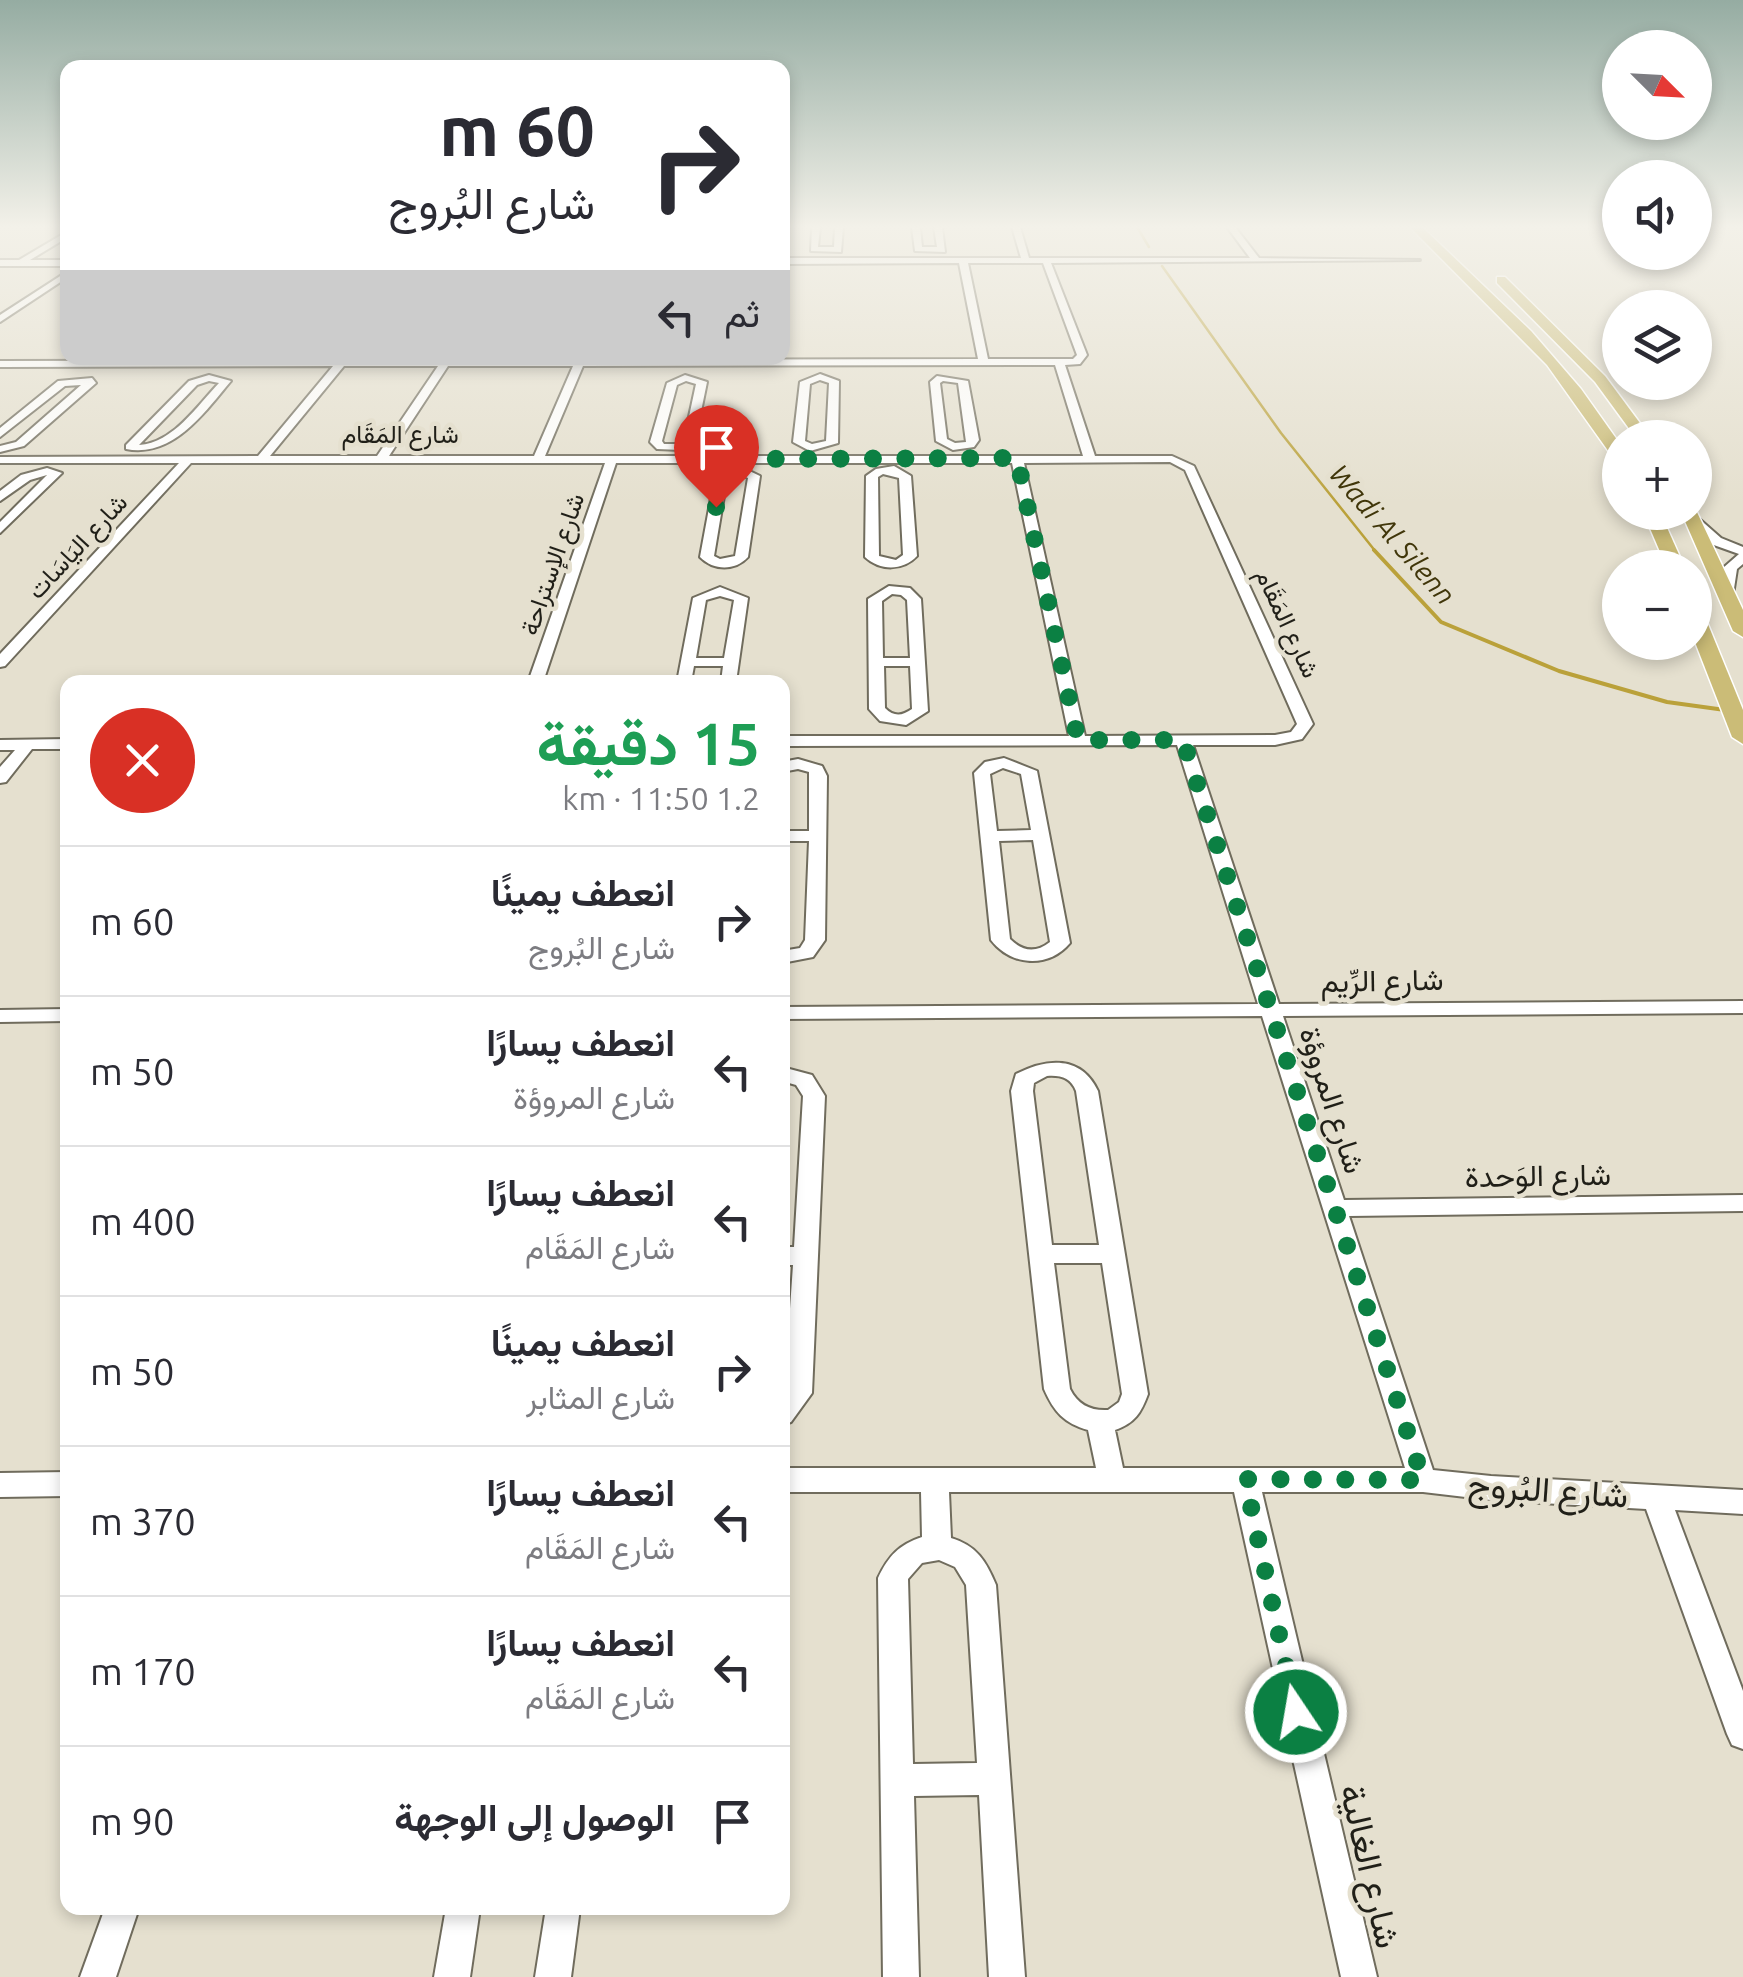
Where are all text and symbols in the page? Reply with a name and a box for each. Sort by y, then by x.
north arrow [1602,30,1712,140]
map controls [1602,30,1712,660]
text: 60 m [439,91,595,169]
icon: right [630,100,760,230]
button: sound [1602,160,1712,270]
text: شارع البُروج [388,177,595,228]
icon: left [649,290,704,345]
button: layers [1602,290,1712,400]
text: ثم [724,292,760,334]
pin [674,405,759,508]
street label: شارع المَقَام [341,420,459,451]
icon: arrive [689,420,744,475]
button: + [1602,420,1712,530]
water label: Wadi Al Silenn [1324,458,1462,610]
street label: شارع اليَاسَات [21,488,135,606]
street label: شارع الإستراحة [515,489,592,640]
button: − [1602,550,1712,660]
street label: شارع المَقَام [1248,564,1325,683]
button: close [90,708,195,813]
text: 15 دقيقة [537,709,760,776]
text: 1.2 km · 11:50 [562,780,760,816]
text: انعطف يمينًا [491,871,675,913]
icon: right [705,894,760,949]
text: 60 m [90,900,174,942]
text: شارع البُروج [528,929,675,965]
street label: شارع الرِّيم [1320,962,1444,1002]
text: انعطف يسارًا [486,1021,675,1063]
street label: شارع المروؤة [1290,1023,1373,1179]
icon: left [705,1044,760,1099]
text: 50 m [90,1050,174,1092]
text: شارع المروؤة [513,1079,675,1115]
street label: شارع الوَحدة [1465,1157,1611,1197]
text: انعطف يسارًا [486,1171,675,1213]
icon: left [705,1194,760,1249]
text: 400 m [90,1200,196,1242]
text: شارع المَقَام [525,1229,675,1265]
text: انعطف يمينًا [491,1321,675,1363]
icon: right [705,1344,760,1399]
text: 50 m [90,1350,174,1392]
text: شارع المثابر [526,1379,675,1415]
street label: شارع البُروج [1466,1463,1630,1520]
text: انعطف يسارًا [486,1471,675,1513]
icon: left [705,1494,760,1549]
text: 370 m [90,1500,196,1542]
text: شارع المَقَام [525,1529,675,1565]
text: انعطف يسارًا [486,1621,675,1663]
icon: left [705,1644,760,1699]
text: 170 m [90,1650,196,1692]
position arrow [1244,1660,1348,1764]
text: شارع المَقَام [525,1679,675,1715]
street label: شارع الغالية [1328,1780,1409,1953]
icon: arrive [705,1794,760,1849]
text: الوصول إلى الوجهة [394,1796,675,1838]
text: 90 m [90,1800,174,1842]

